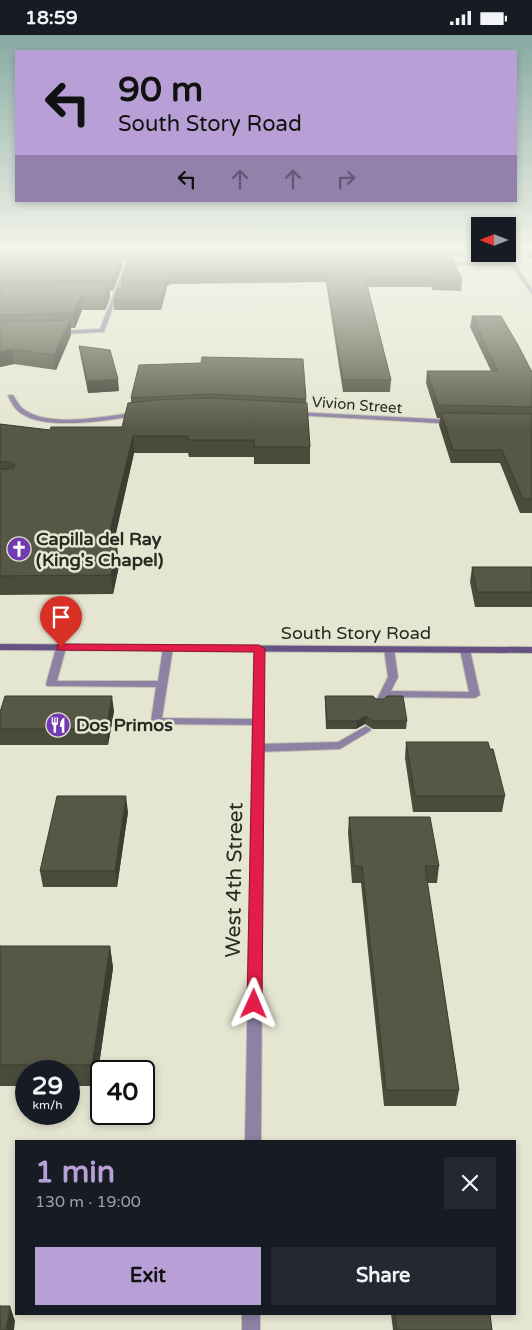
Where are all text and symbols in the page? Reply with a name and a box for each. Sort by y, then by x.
text: 18:59 [25,7,78,29]
text: 90 m [118,69,203,111]
icon: left [35,70,100,135]
text: South Story Road [118,111,302,137]
icon: left [173,165,201,193]
icon: ahead [226,165,254,193]
icon: ahead [279,165,307,193]
icon: right [332,165,360,193]
north arrow [471,217,516,263]
map controls [471,217,516,262]
street label: Vivion Street [311,393,403,417]
place label: Capilla del Ray (King's Chapel) [36,528,164,571]
church icon: Capilla del Ray (King's Chapel) [6,536,32,562]
pin [40,596,82,647]
icon: arrive [47,603,75,631]
street label: South Story Road [281,622,431,644]
restaurant icon: Dos Primos [45,712,71,738]
place label: Dos Primos [76,714,173,736]
street label: West 4th Street [221,802,248,958]
position arrow [227,977,279,1029]
speed limit sign: 40 [90,1060,155,1125]
text: 29 [32,1071,63,1101]
text: km/h [32,1098,63,1112]
text: 1 min [35,1154,115,1191]
button: close [444,1157,496,1209]
text: 130 m · 19:00 [35,1192,141,1212]
button: Exit [35,1247,261,1305]
button: Share [271,1247,496,1305]

